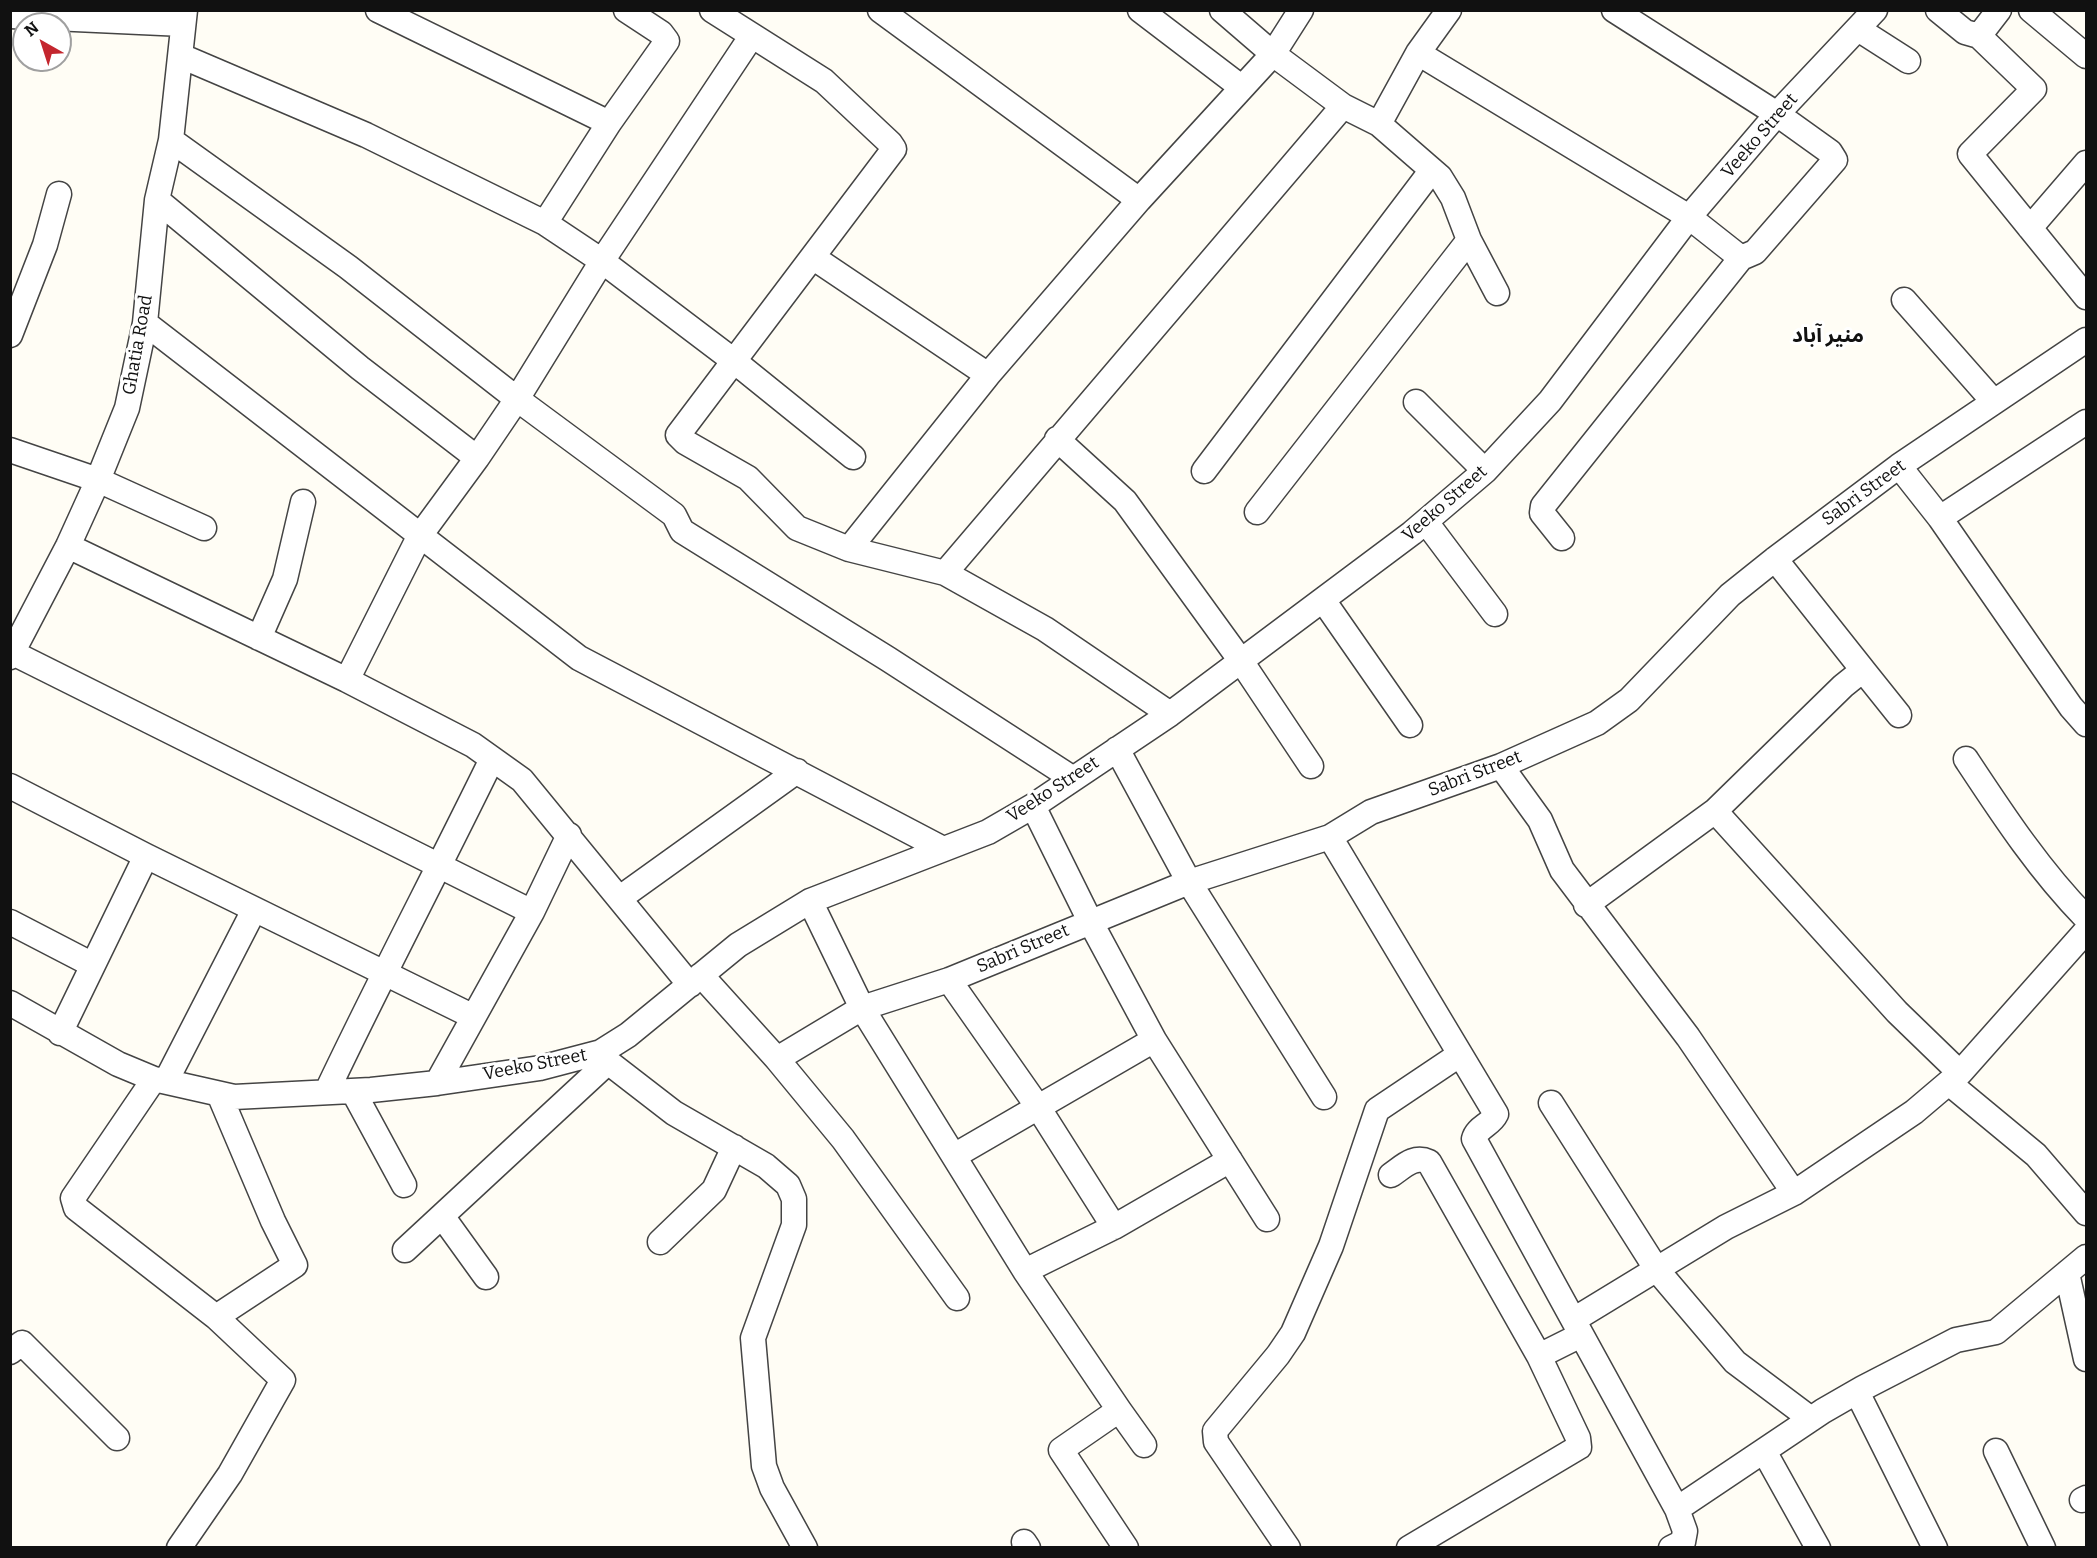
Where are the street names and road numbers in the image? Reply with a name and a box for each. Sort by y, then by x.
street label: Veeko Street [1717,89,1803,183]
street label: Ghatia Road [119,293,157,397]
street label: Sabri Street [1818,455,1910,531]
street label: Veeko Street [1398,461,1492,547]
street label: Sabri Street [1425,746,1525,802]
street label: Veeko Street [1003,752,1103,828]
street label: Sabri Street [974,920,1072,978]
street label: Veeko Street [481,1044,589,1086]

